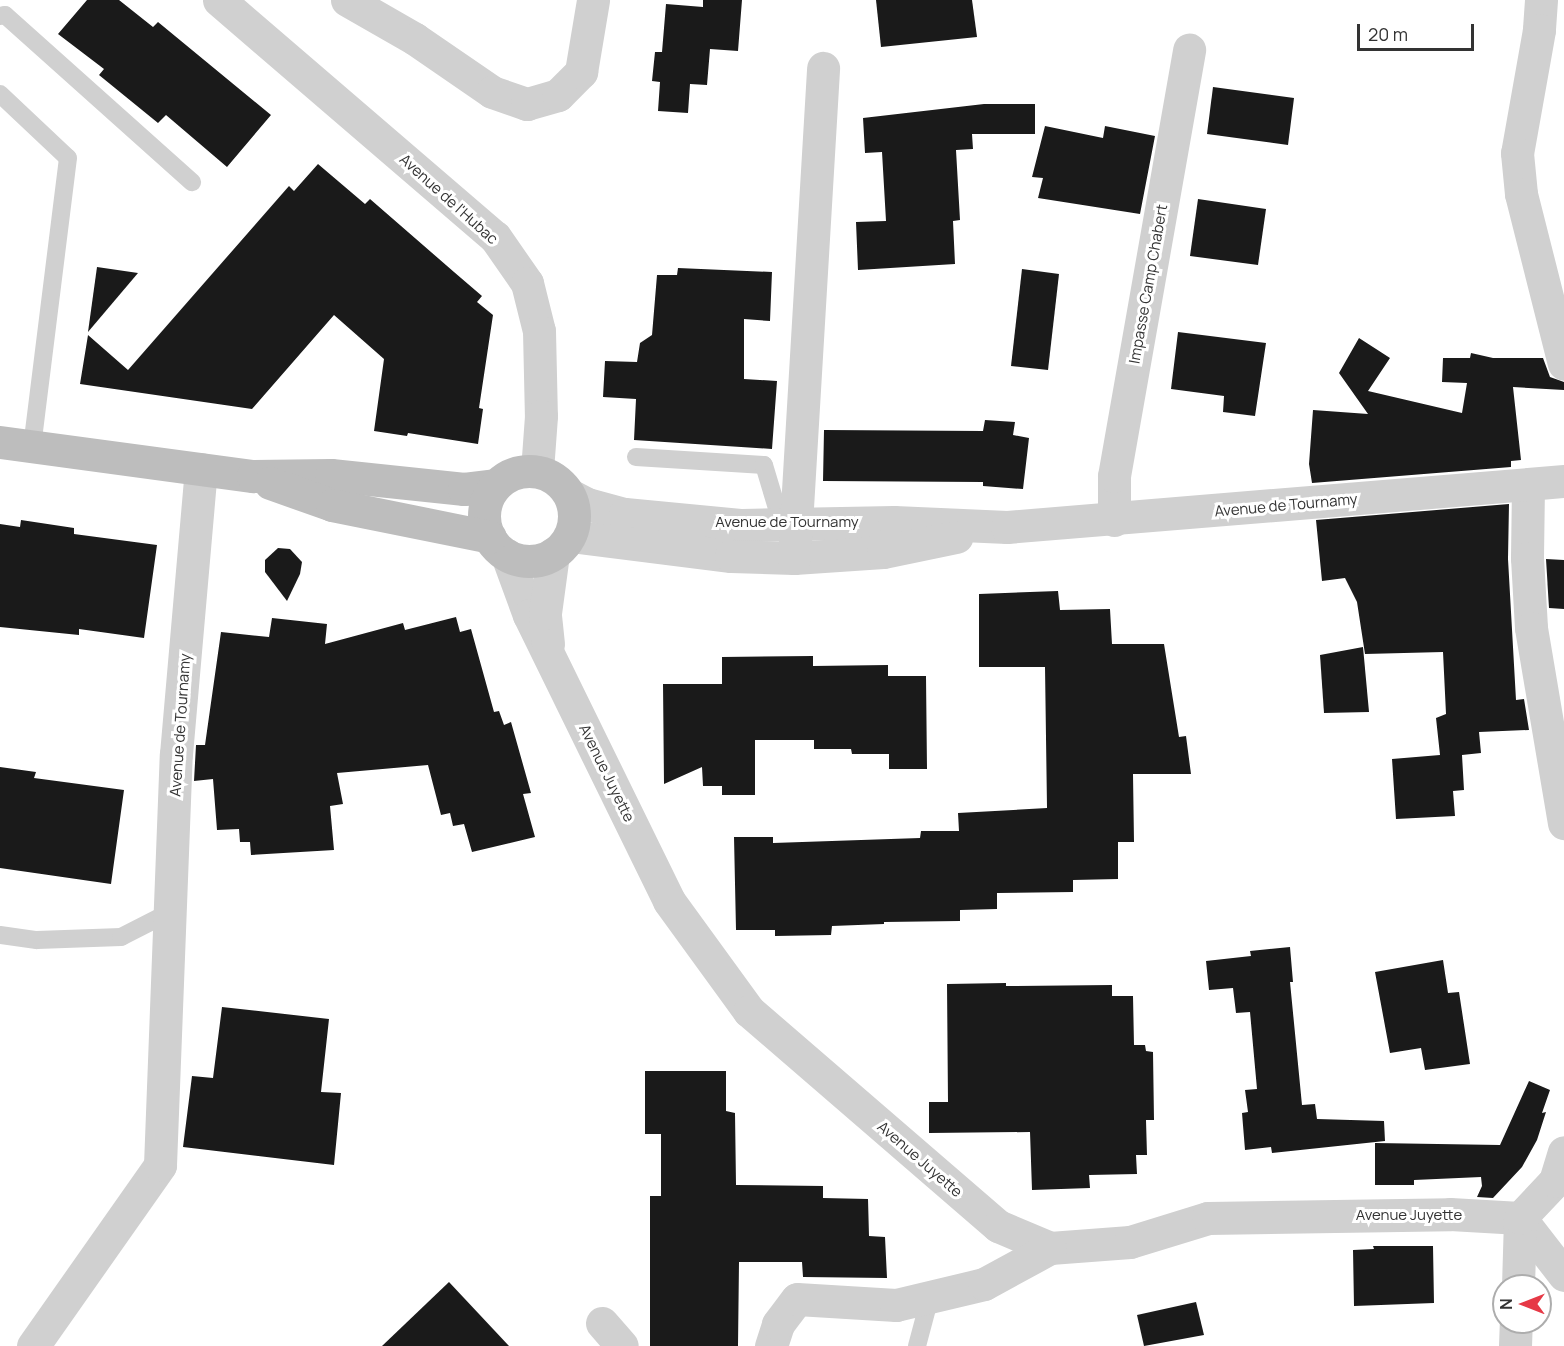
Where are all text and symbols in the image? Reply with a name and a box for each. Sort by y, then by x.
scale bar [1360,12,1477,50]
text: 20 m [1368,22,1408,46]
street label: Avenue de l'Hubac [396,150,502,248]
street label: Impasse Camp Chabert [1125,203,1171,365]
street label: Avenue de Tournamy [1214,490,1358,520]
street label: Avenue de Tournamy [715,513,859,531]
street label: Avenue de Tournamy [166,653,194,797]
street label: Avenue Juyette [576,721,638,825]
street label: Avenue Juyette [874,1117,966,1201]
street label: Avenue Juyette [1356,1206,1462,1224]
north arrow [1492,1274,1552,1334]
text: N [1495,1298,1517,1310]

